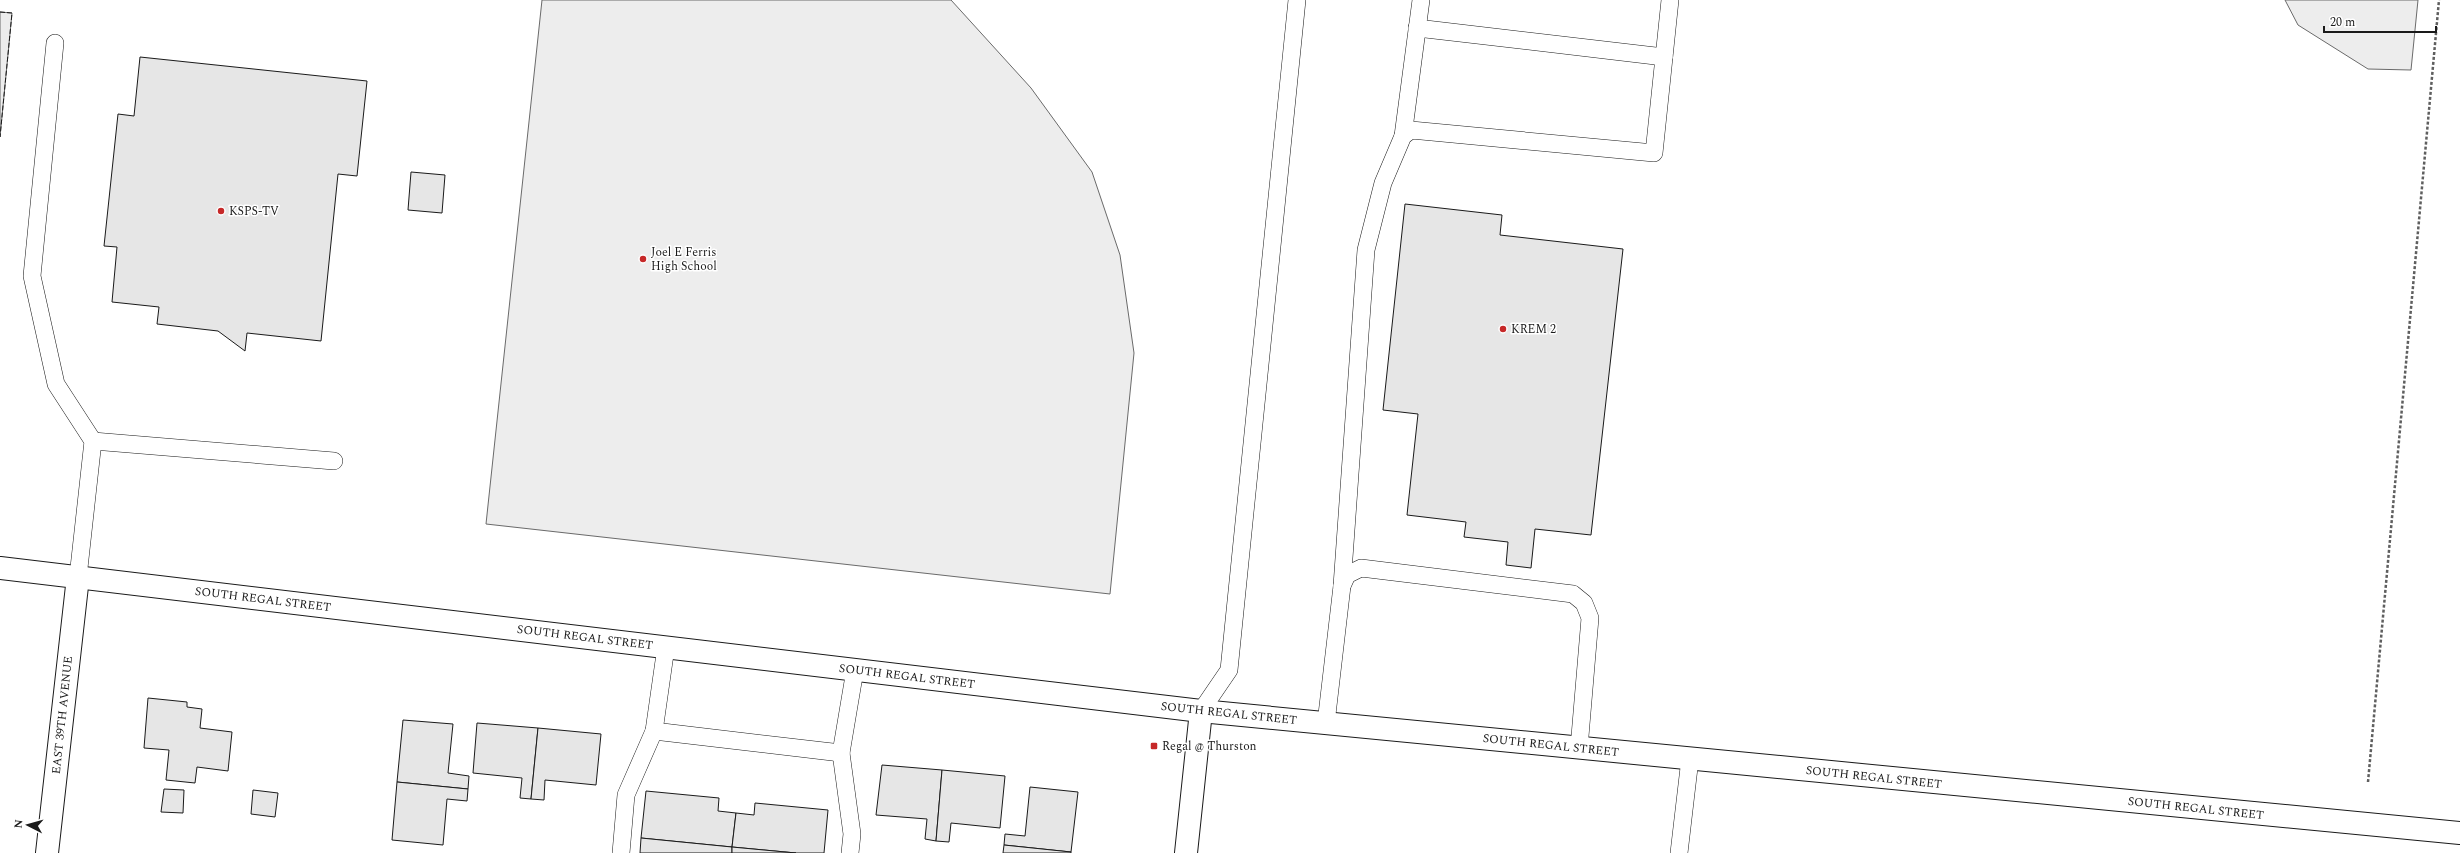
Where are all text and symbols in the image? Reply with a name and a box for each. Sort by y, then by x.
scale bar [2324,8,2436,34]
text: 20 m [2330,13,2355,32]
place label: KSPS-TV [229,202,279,221]
marker: KSPS-TV [216,206,226,216]
place label: Joel E Ferris High School [651,243,717,276]
marker: Joel E Ferris High School [638,254,648,264]
place label: KREM 2 [1511,320,1556,339]
marker: KREM 2 [1498,324,1508,334]
street label: SOUTH REGAL STREET [194,582,332,617]
street label: SOUTH REGAL STREET [516,620,654,655]
street label: EAST 39TH AVENUE [47,655,78,775]
street label: SOUTH REGAL STREET [838,659,976,694]
street label: SOUTH REGAL STREET [1160,697,1298,730]
street label: SOUTH REGAL STREET [1482,729,1620,762]
place label: Regal @ Thurston [1162,737,1257,756]
marker: Regal @ Thurston [1149,741,1159,751]
street label: SOUTH REGAL STREET [1805,761,1943,794]
street label: SOUTH REGAL STREET [2127,792,2265,825]
north arrow [8,805,48,845]
text: N [10,819,27,829]

